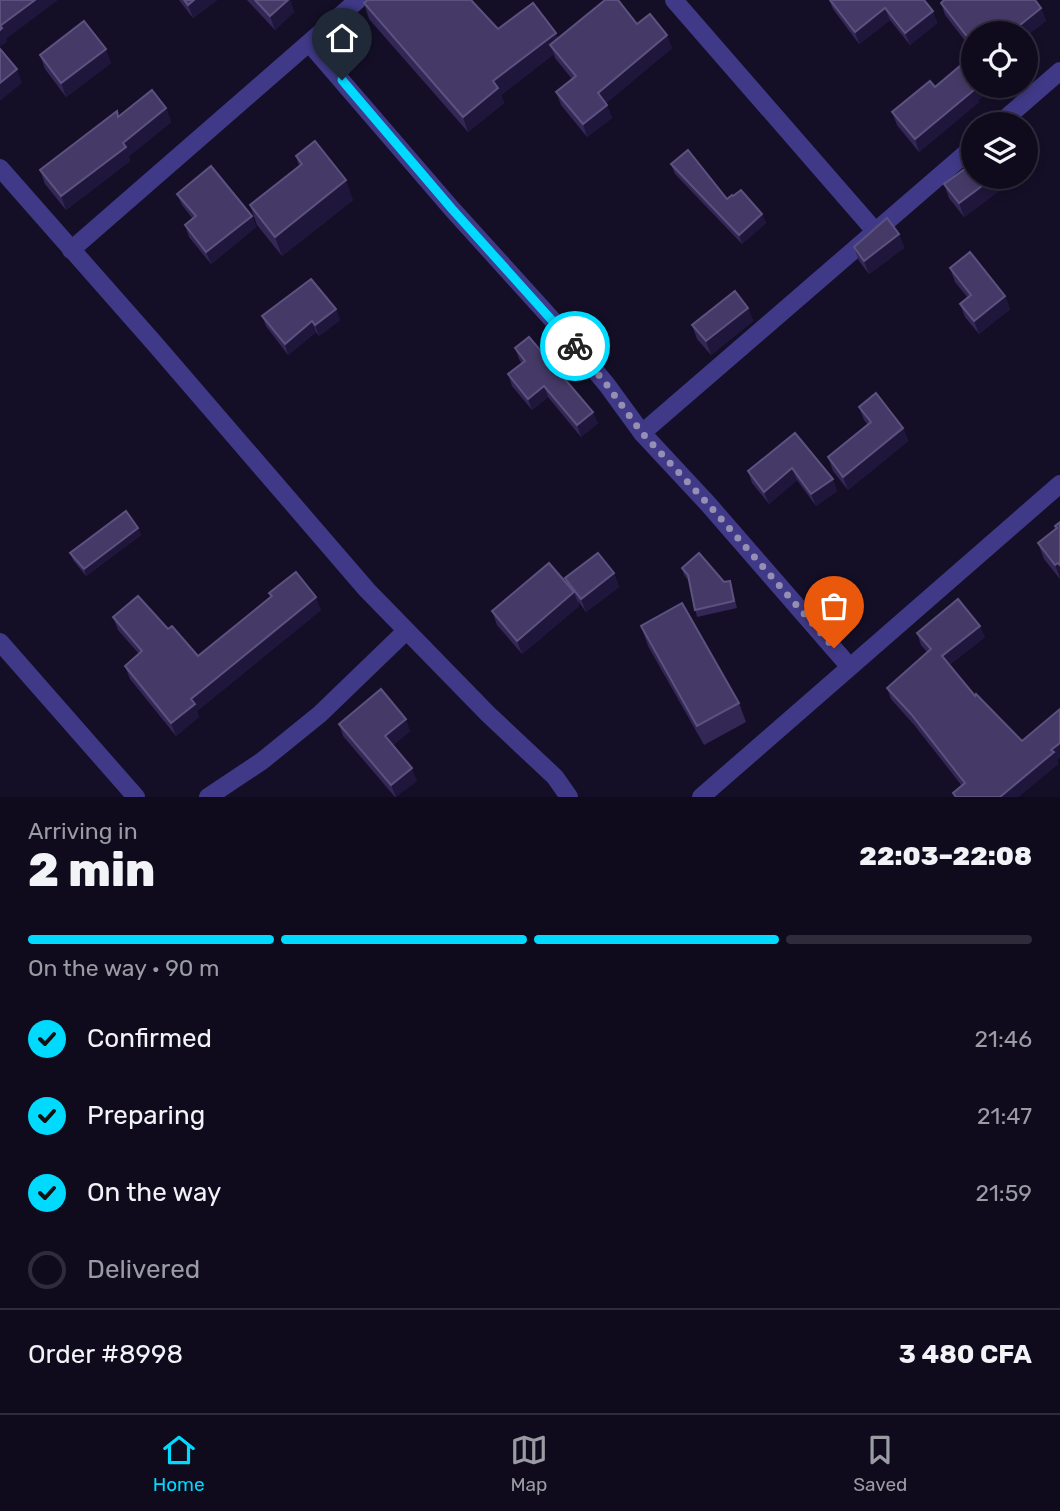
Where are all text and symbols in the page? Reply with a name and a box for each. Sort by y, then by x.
pin [312,8,372,80]
icon: home [323,19,361,57]
map controls [961,21,1038,189]
button: locate [961,21,1038,98]
button: layers [961,112,1038,189]
courier [540,311,610,381]
icon: bike [556,327,594,365]
pin [804,576,864,648]
icon: bag [815,587,853,625]
text: Arriving in [28,817,138,845]
text: 22:03–22:08 [859,841,1032,872]
text: 2 min [28,843,155,898]
text: On the way · 90 m [28,954,219,982]
icon: check [28,1020,66,1058]
text: Confirmed [87,1023,212,1054]
text: 21:46 [975,1025,1032,1053]
icon: check [28,1097,66,1135]
text: Preparing [87,1100,205,1131]
text: 21:47 [977,1102,1032,1130]
icon: check [28,1174,66,1212]
text: On the way [87,1177,221,1208]
text: 21:59 [975,1179,1032,1207]
text: Delivered [87,1254,200,1285]
text: Order #8998 [28,1339,183,1370]
text: 3 480 CFA [899,1339,1032,1370]
tab: Home [153,1431,205,1496]
tab: Map [510,1431,548,1496]
tab: Saved [853,1431,907,1496]

